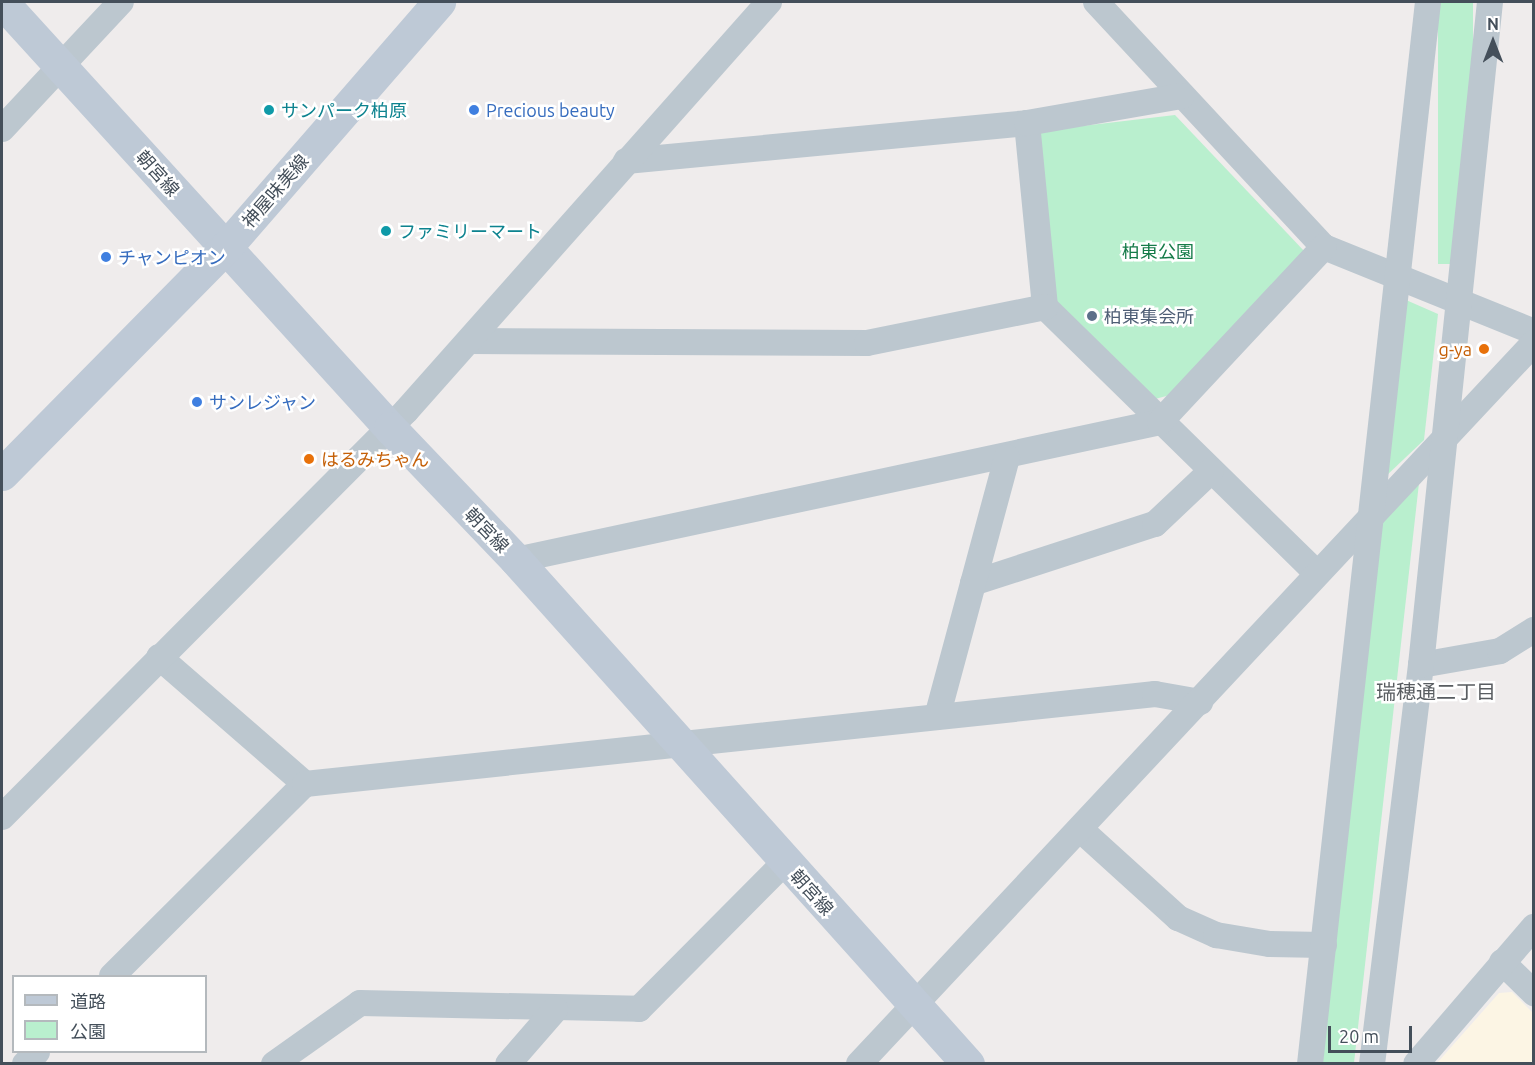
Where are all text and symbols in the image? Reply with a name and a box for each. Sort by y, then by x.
north arrow [1463,12,1523,72]
text: N [1487,15,1499,33]
place label: サンパーク柏原 [281,99,407,121]
place label: Precious beauty [486,99,615,121]
marker: サンパーク柏原 [262,103,276,117]
marker: Precious beauty [467,103,481,117]
street label: 朝宮線 [132,146,184,200]
street label: 神屋味美線 [237,150,313,232]
place label: ファミリーマート [398,220,542,242]
marker: ファミリーマート [379,224,393,238]
park label: 柏東公園 [1122,240,1194,262]
place label: チャンピオン [118,246,226,268]
marker: チャンピオン [99,250,113,264]
place label: 柏東集会所 [1104,305,1194,327]
marker: 柏東集会所 [1085,309,1099,323]
place label: g-ya [1439,338,1472,360]
marker: g-ya [1477,342,1491,356]
place label: サンレジャン [209,391,317,413]
marker: サンレジャン [190,395,204,409]
place label: はるみちゃん [321,448,429,470]
marker: はるみちゃん [302,452,316,466]
street label: 朝宮線 [460,503,514,557]
district label: 瑞穂通二丁目 [1376,679,1496,703]
street label: 朝宮線 [786,865,838,919]
legend [12,975,207,1053]
text: 道路 [70,991,106,1011]
scale bar [1331,1014,1415,1052]
text: 公園 [70,1021,106,1041]
text: 20 m [1339,1026,1379,1046]

